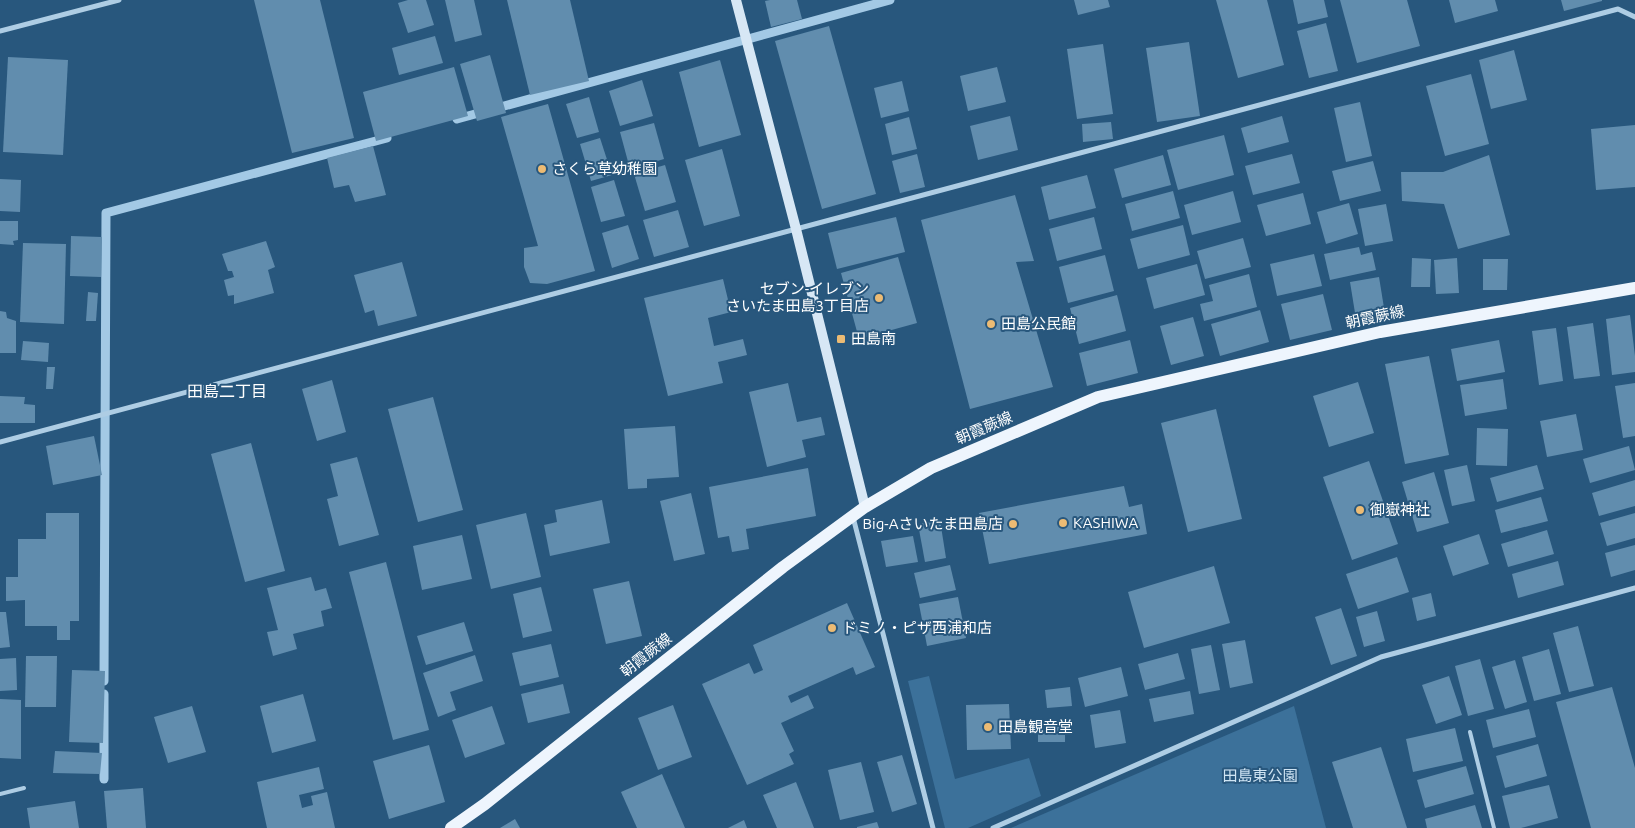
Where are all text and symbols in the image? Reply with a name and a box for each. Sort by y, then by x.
place label: さくら草幼稚園 [552,160,657,177]
marker: さくら草幼稚園 [536,163,548,175]
place label: セブン-イレブン さいたま田島3丁目店 [726,280,869,314]
marker: セブン-イレブン さいたま田島3丁目店 [873,292,885,304]
street label: 朝霞蕨線 [1344,302,1406,331]
place label: 田島公民館 [1001,315,1076,332]
marker: 田島公民館 [985,318,997,330]
place label: 田島南 [851,330,896,347]
marker: 田島南 [835,333,847,345]
district label: 田島二丁目 [187,382,267,400]
street label: 朝霞蕨線 [953,408,1015,447]
place label: 御嶽神社 [1370,501,1430,518]
marker: 御嶽神社 [1354,504,1366,516]
place label: KASHIWA [1073,514,1138,531]
place label: Big-Aさいたま田島店 [863,515,1003,532]
marker: KASHIWA [1057,517,1069,529]
marker: Big-Aさいたま田島店 [1007,518,1019,530]
place label: ドミノ・ピザ西浦和店 [842,619,992,636]
marker: ドミノ・ピザ西浦和店 [826,622,838,634]
street label: 朝霞蕨線 [617,629,675,680]
place label: 田島観音堂 [998,718,1073,735]
marker: 田島観音堂 [982,721,994,733]
park label: 田島東公園 [1222,767,1298,784]

